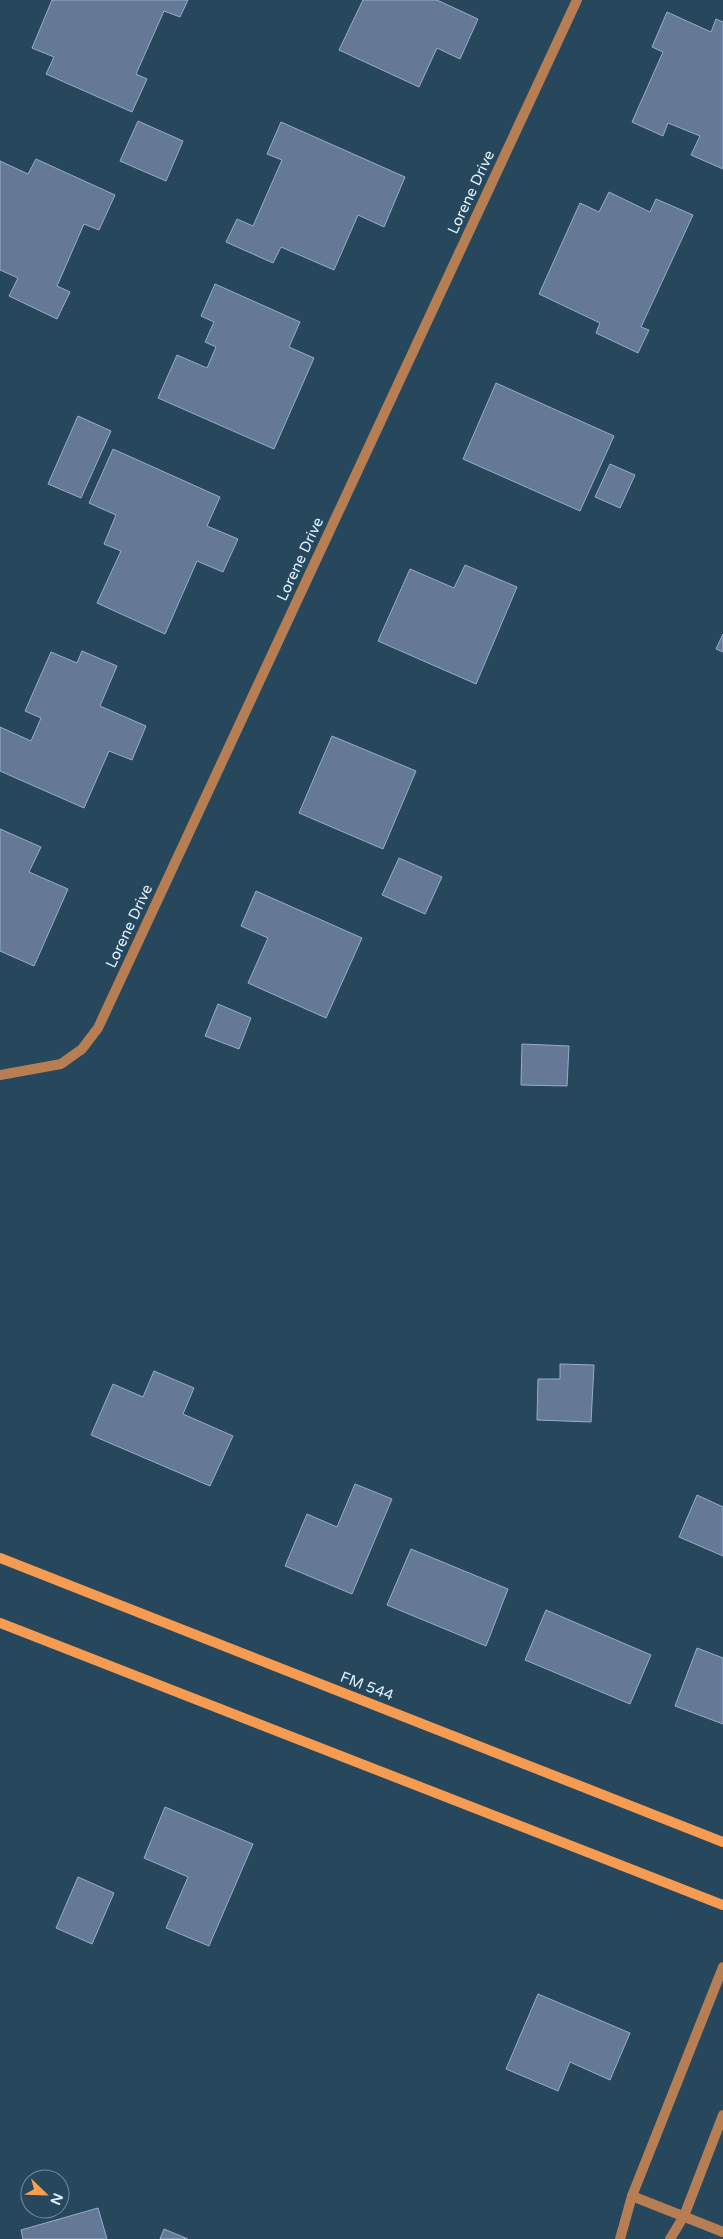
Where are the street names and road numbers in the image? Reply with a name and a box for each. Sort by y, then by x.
street label: Lorene Drive [444,147,498,237]
street label: Lorene Drive [273,514,327,604]
street label: Lorene Drive [102,881,156,971]
street label: FM 544 [338,1668,396,1704]

